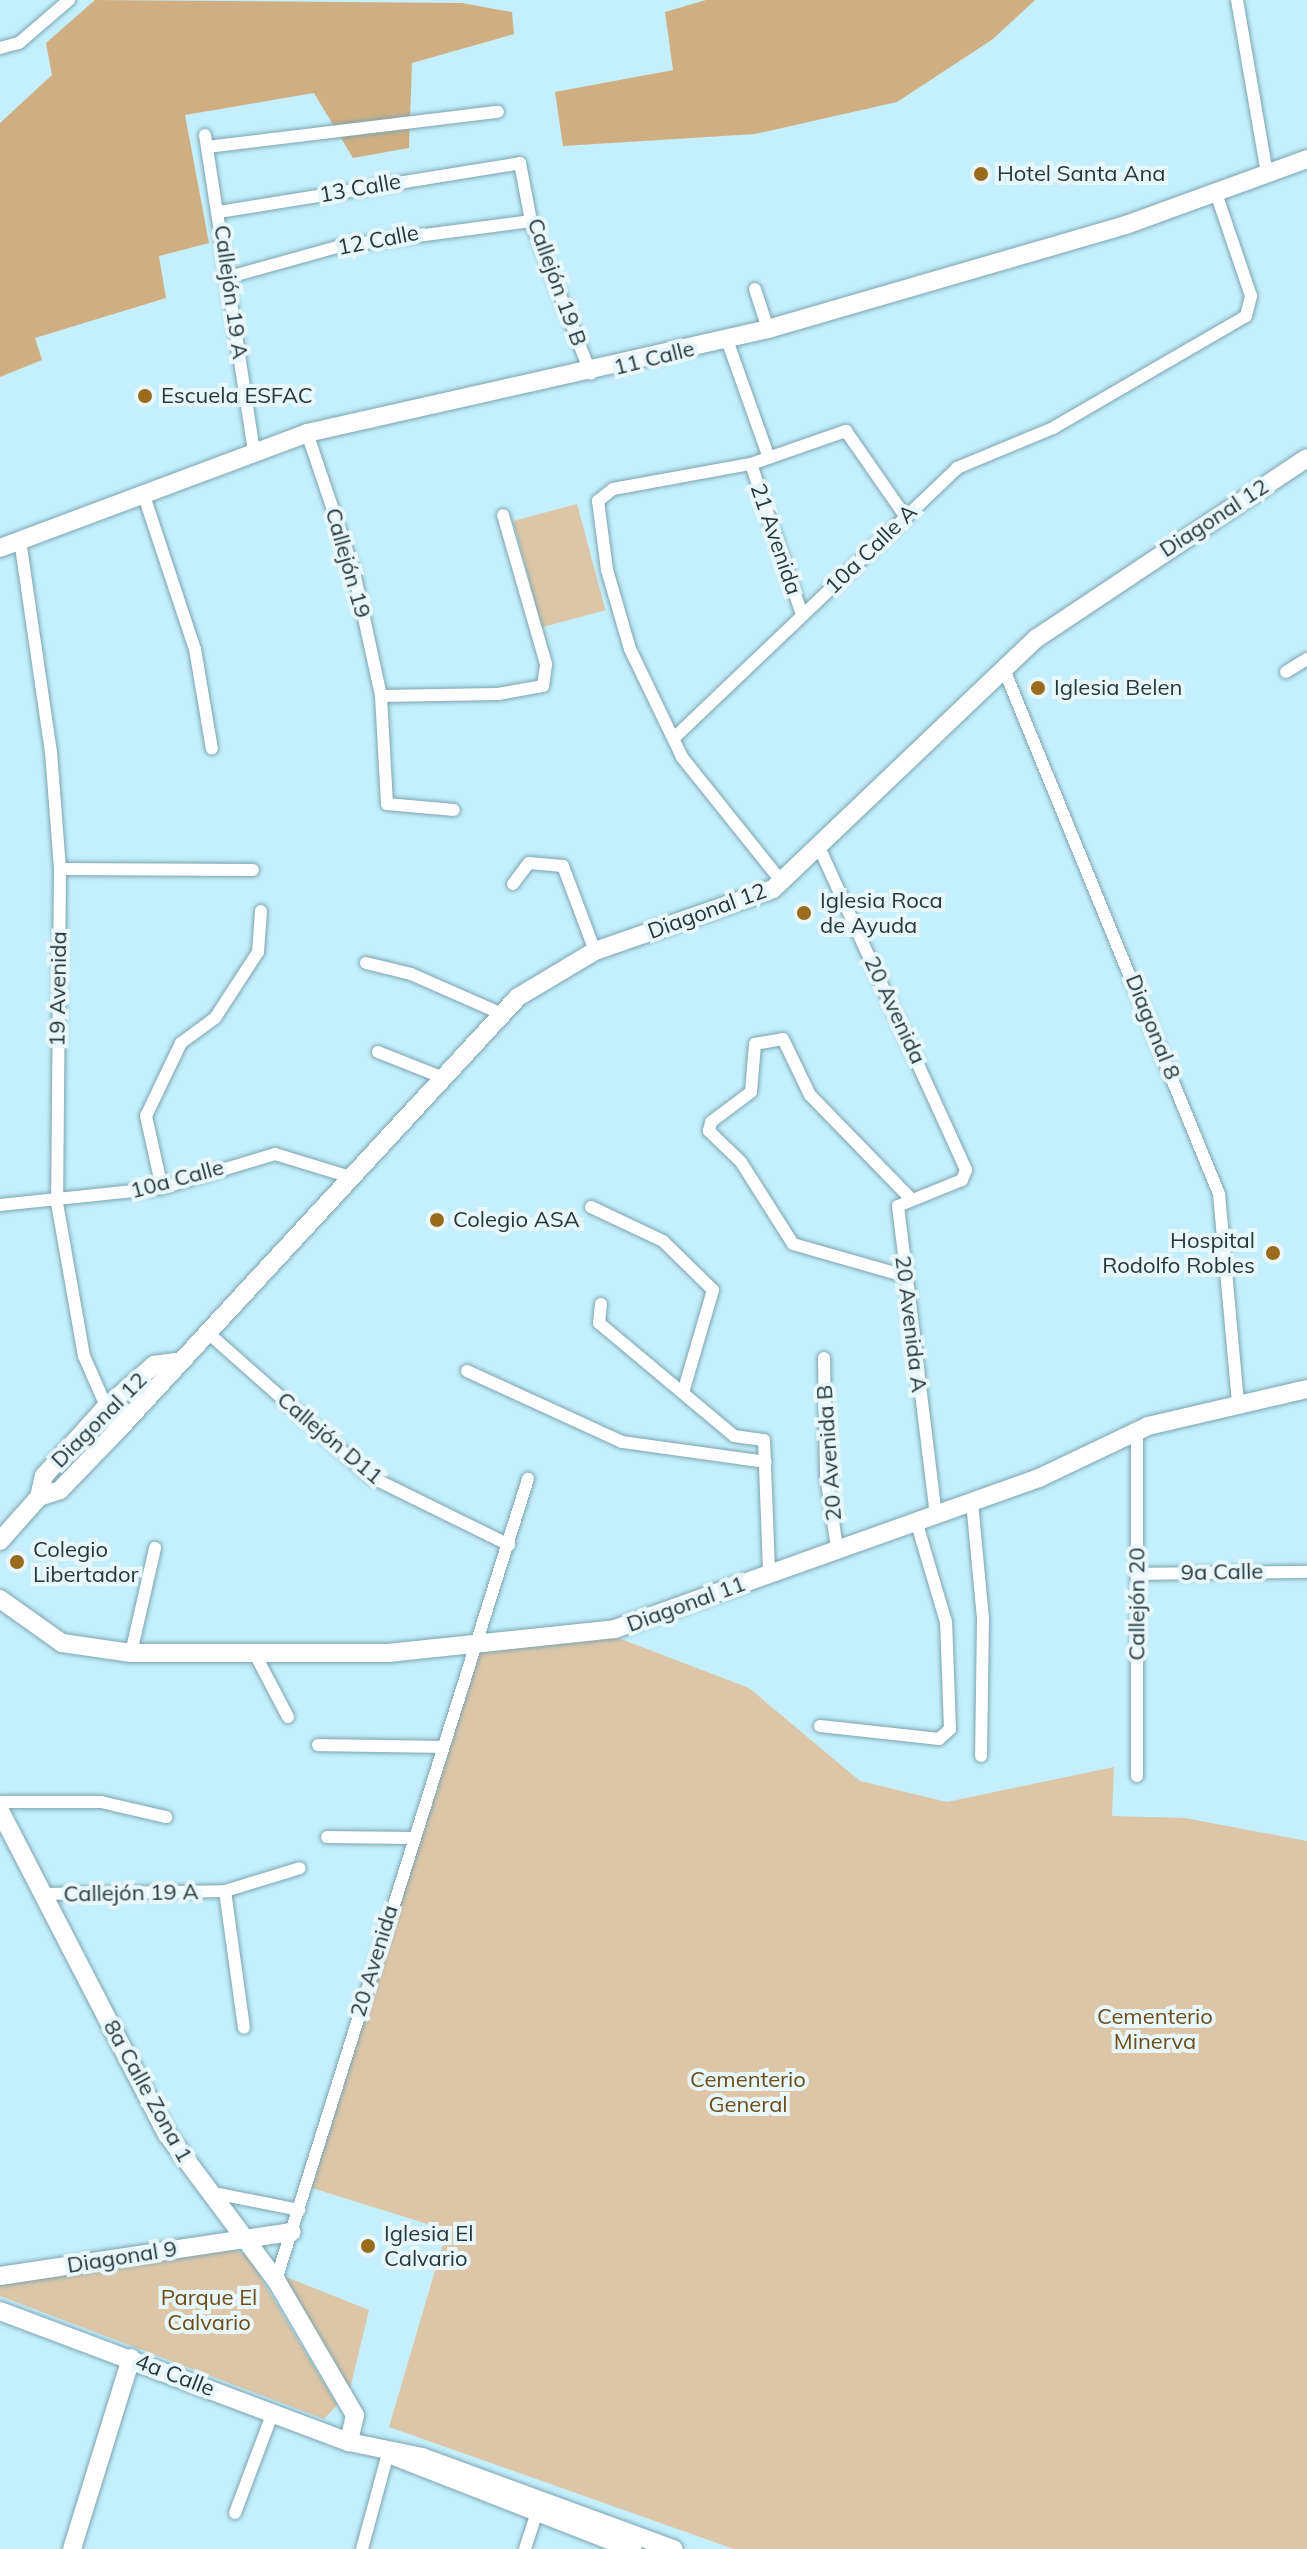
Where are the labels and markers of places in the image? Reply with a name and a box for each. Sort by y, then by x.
place label: Hotel Santa Ana [997,161,1166,187]
marker: Hotel Santa Ana [972,165,990,183]
place label: Escuela ESFAC [161,383,313,409]
marker: Escuela ESFAC [136,387,154,405]
place label: Iglesia Belen [1054,675,1182,701]
marker: Iglesia Belen [1029,679,1047,697]
place label: Iglesia Roca de Ayuda [820,887,943,938]
marker: Iglesia Roca de Ayuda [795,904,813,922]
place label: Colegio ASA [453,1207,580,1233]
marker: Colegio ASA [428,1211,446,1229]
place label: Hospital Rodolfo Robles [1102,1227,1255,1278]
marker: Hospital Rodolfo Robles [1262,1242,1284,1264]
place label: Colegio Libertador [33,1536,139,1588]
marker: Colegio Libertador [8,1553,26,1571]
place label: Iglesia El Calvario [384,2220,473,2272]
marker: Iglesia El Calvario [359,2237,377,2255]

